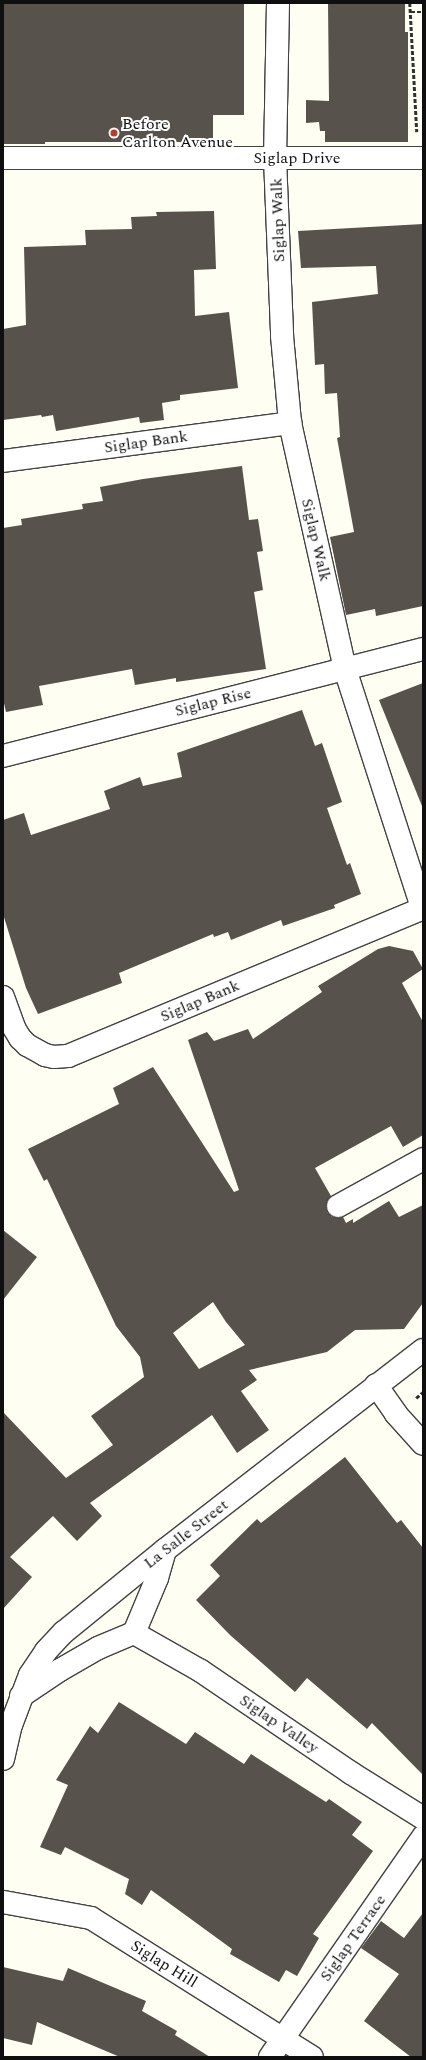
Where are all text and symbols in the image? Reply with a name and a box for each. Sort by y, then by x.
place label: Before Carlton Avenue [122,114,233,152]
marker: Before Carlton Avenue [109,128,119,138]
street label: Siglap Drive [254,148,340,168]
street label: Siglap Walk [267,177,289,263]
street label: Siglap Bank [103,427,189,457]
street label: Siglap Walk [297,497,335,583]
street label: Siglap Rise [173,683,253,721]
street label: Siglap Bank [157,976,243,1026]
street label: La Salle Street [140,1495,232,1573]
street label: Siglap Valley [236,1691,322,1757]
street label: Siglap Terrace [316,1891,390,1985]
street label: Siglap Hill [127,1936,201,1992]

